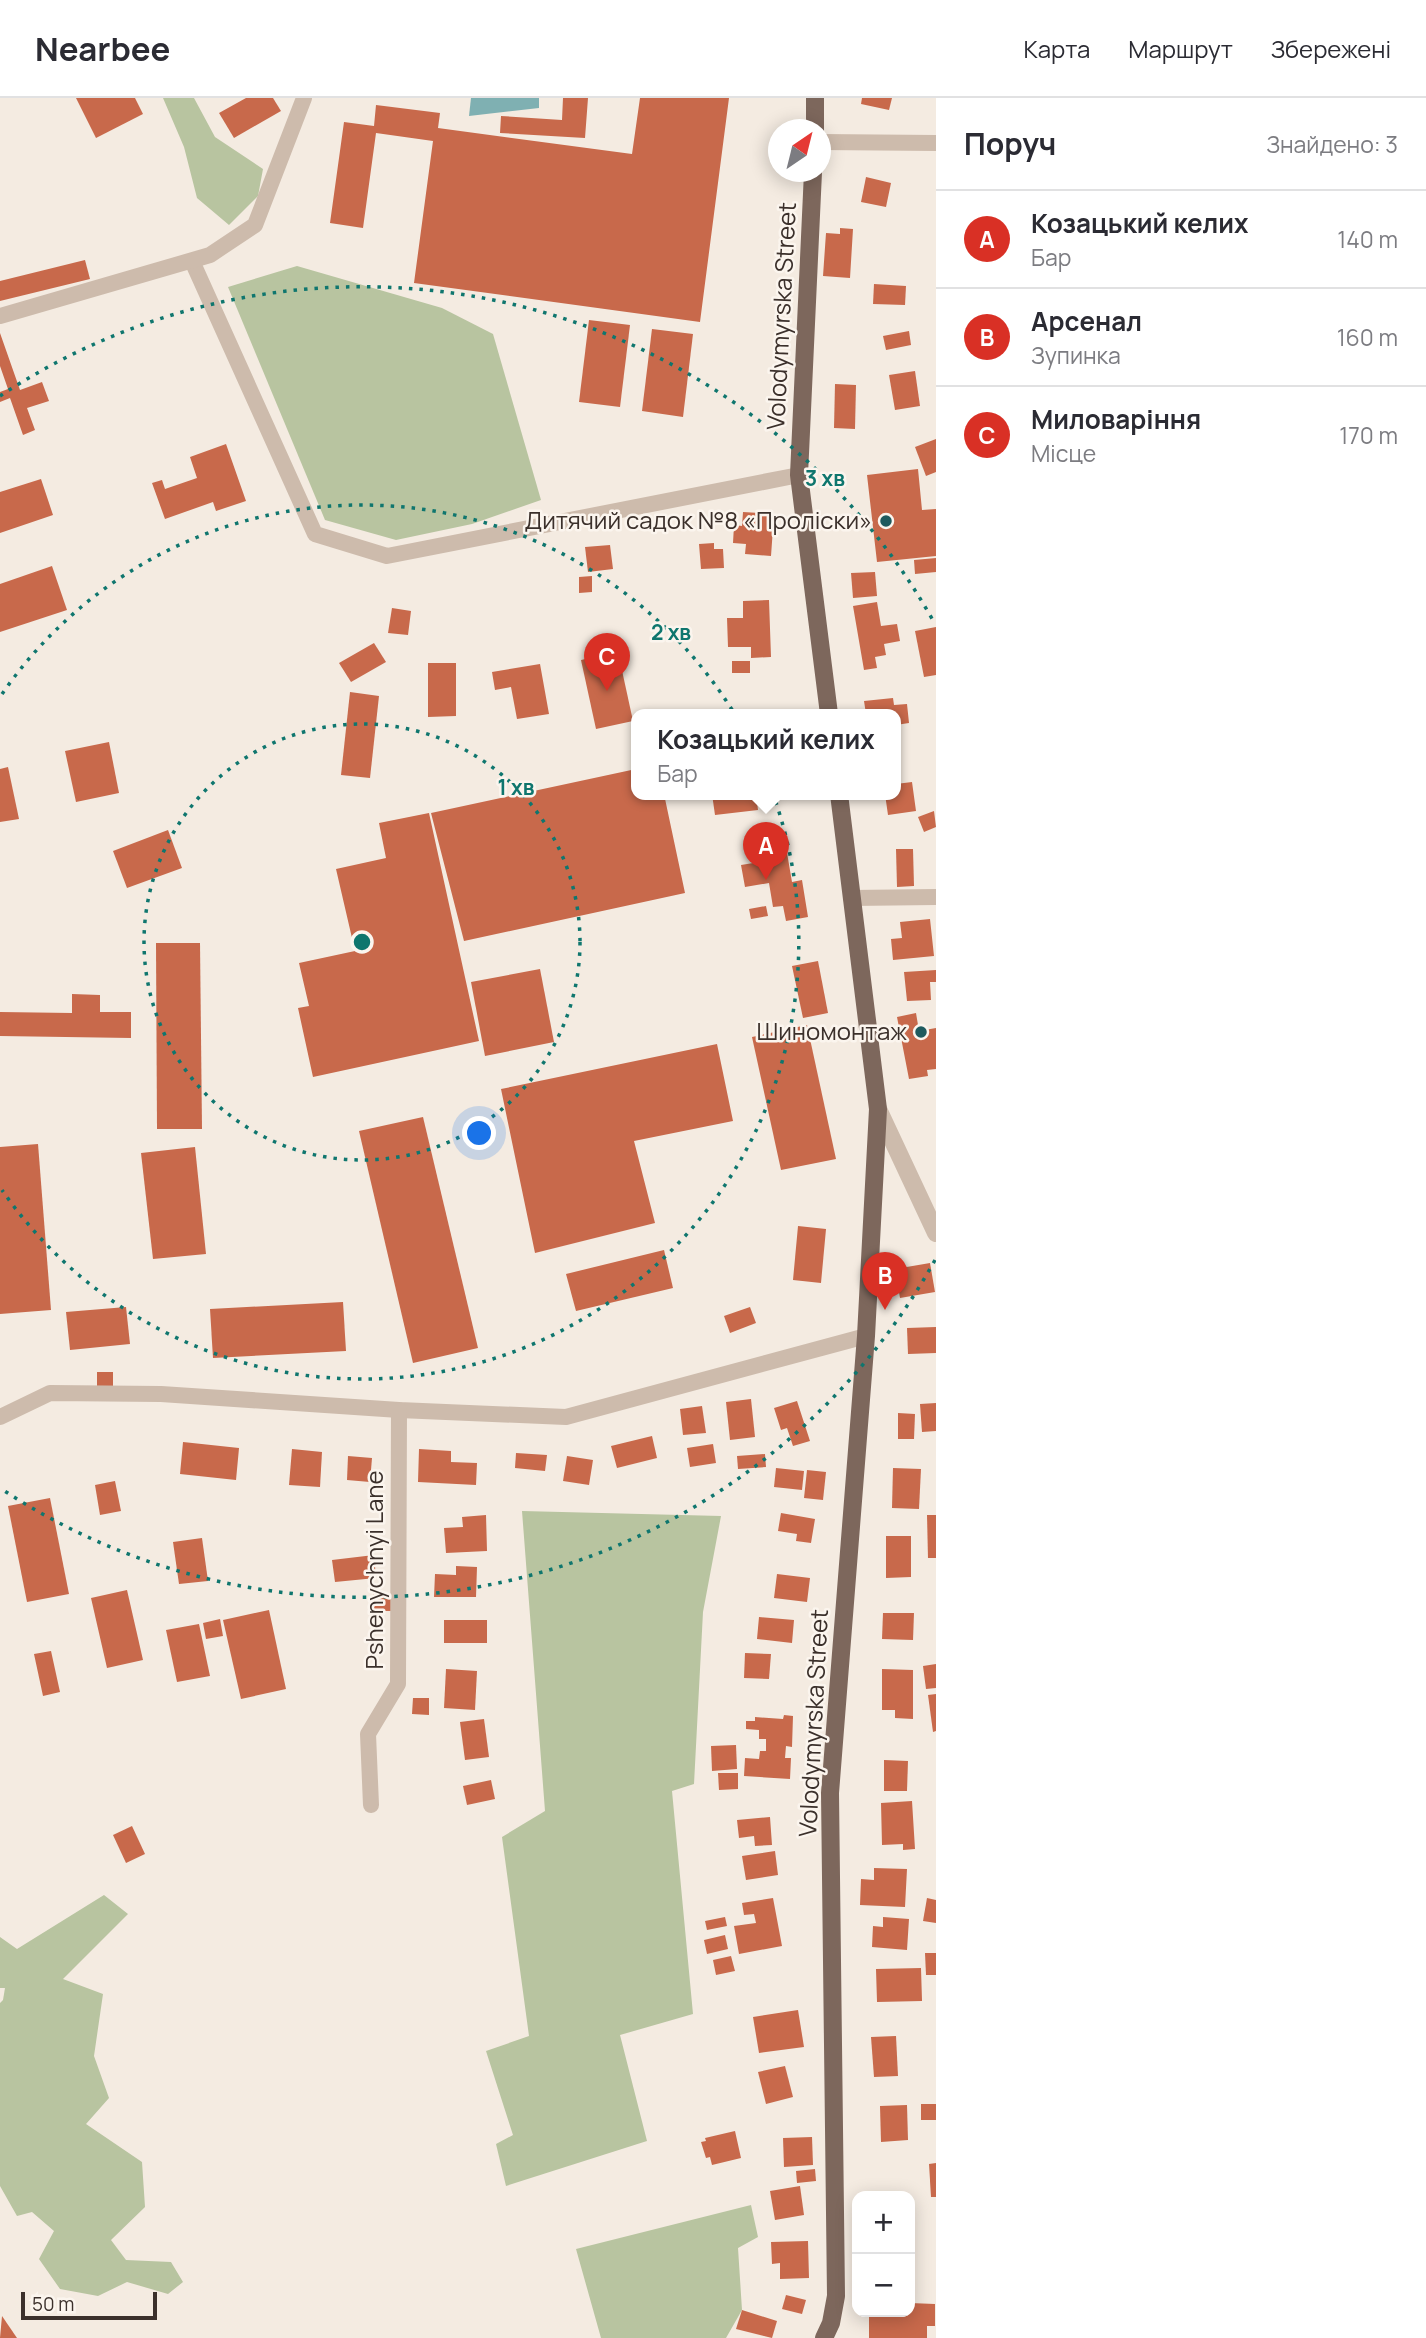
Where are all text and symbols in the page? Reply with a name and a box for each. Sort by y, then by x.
text: Nearbee [35,26,170,71]
text: Карта [1024,32,1090,65]
text: Маршрут [1128,32,1233,65]
text: Збережені [1271,32,1391,65]
north arrow [768,119,831,182]
text: Поруч [964,123,1056,164]
text: Знайдено: 3 [1266,128,1398,160]
street label: Volodymyrska Street [758,201,803,431]
text: Козацький келих [1031,205,1249,241]
text: A [979,223,995,255]
text: 140 m [1337,223,1398,255]
text: Бар [1031,241,1071,273]
text: Арсенал [1031,303,1142,339]
text: B [980,321,994,353]
text: 160 m [1337,321,1398,353]
text: Зупинка [1031,339,1121,371]
text: Миловаріння [1031,401,1201,437]
text: C [979,419,996,451]
text: 170 m [1339,419,1398,451]
text: Місце [1031,437,1096,469]
text: 3 хв [805,464,845,492]
place label: Дитячий садок №8 «Проліски» [524,503,872,536]
marker: Дитячий садок №8 «Проліски» [878,513,894,529]
text: 2 хв [651,618,691,646]
pin: C [584,633,630,691]
popup [631,709,901,800]
text: Козацький келих [657,721,875,757]
text: Бар [657,757,698,789]
text: 1 хв [498,773,535,801]
pin: A [743,822,789,880]
centre of rings [350,930,374,954]
place label: Шиномонтаж [756,1014,907,1047]
marker: Шиномонтаж [913,1024,929,1040]
your location [462,1116,496,1150]
pin: B [862,1252,908,1310]
street label: Pshenychnyi Lane [357,1470,390,1670]
street label: Volodymyrska Street [790,1608,835,1838]
map controls [852,2191,915,2317]
button: + [852,2191,915,2254]
button: − [852,2254,915,2317]
scale bar [21,2289,158,2321]
text: 50 m [32,2291,74,2317]

